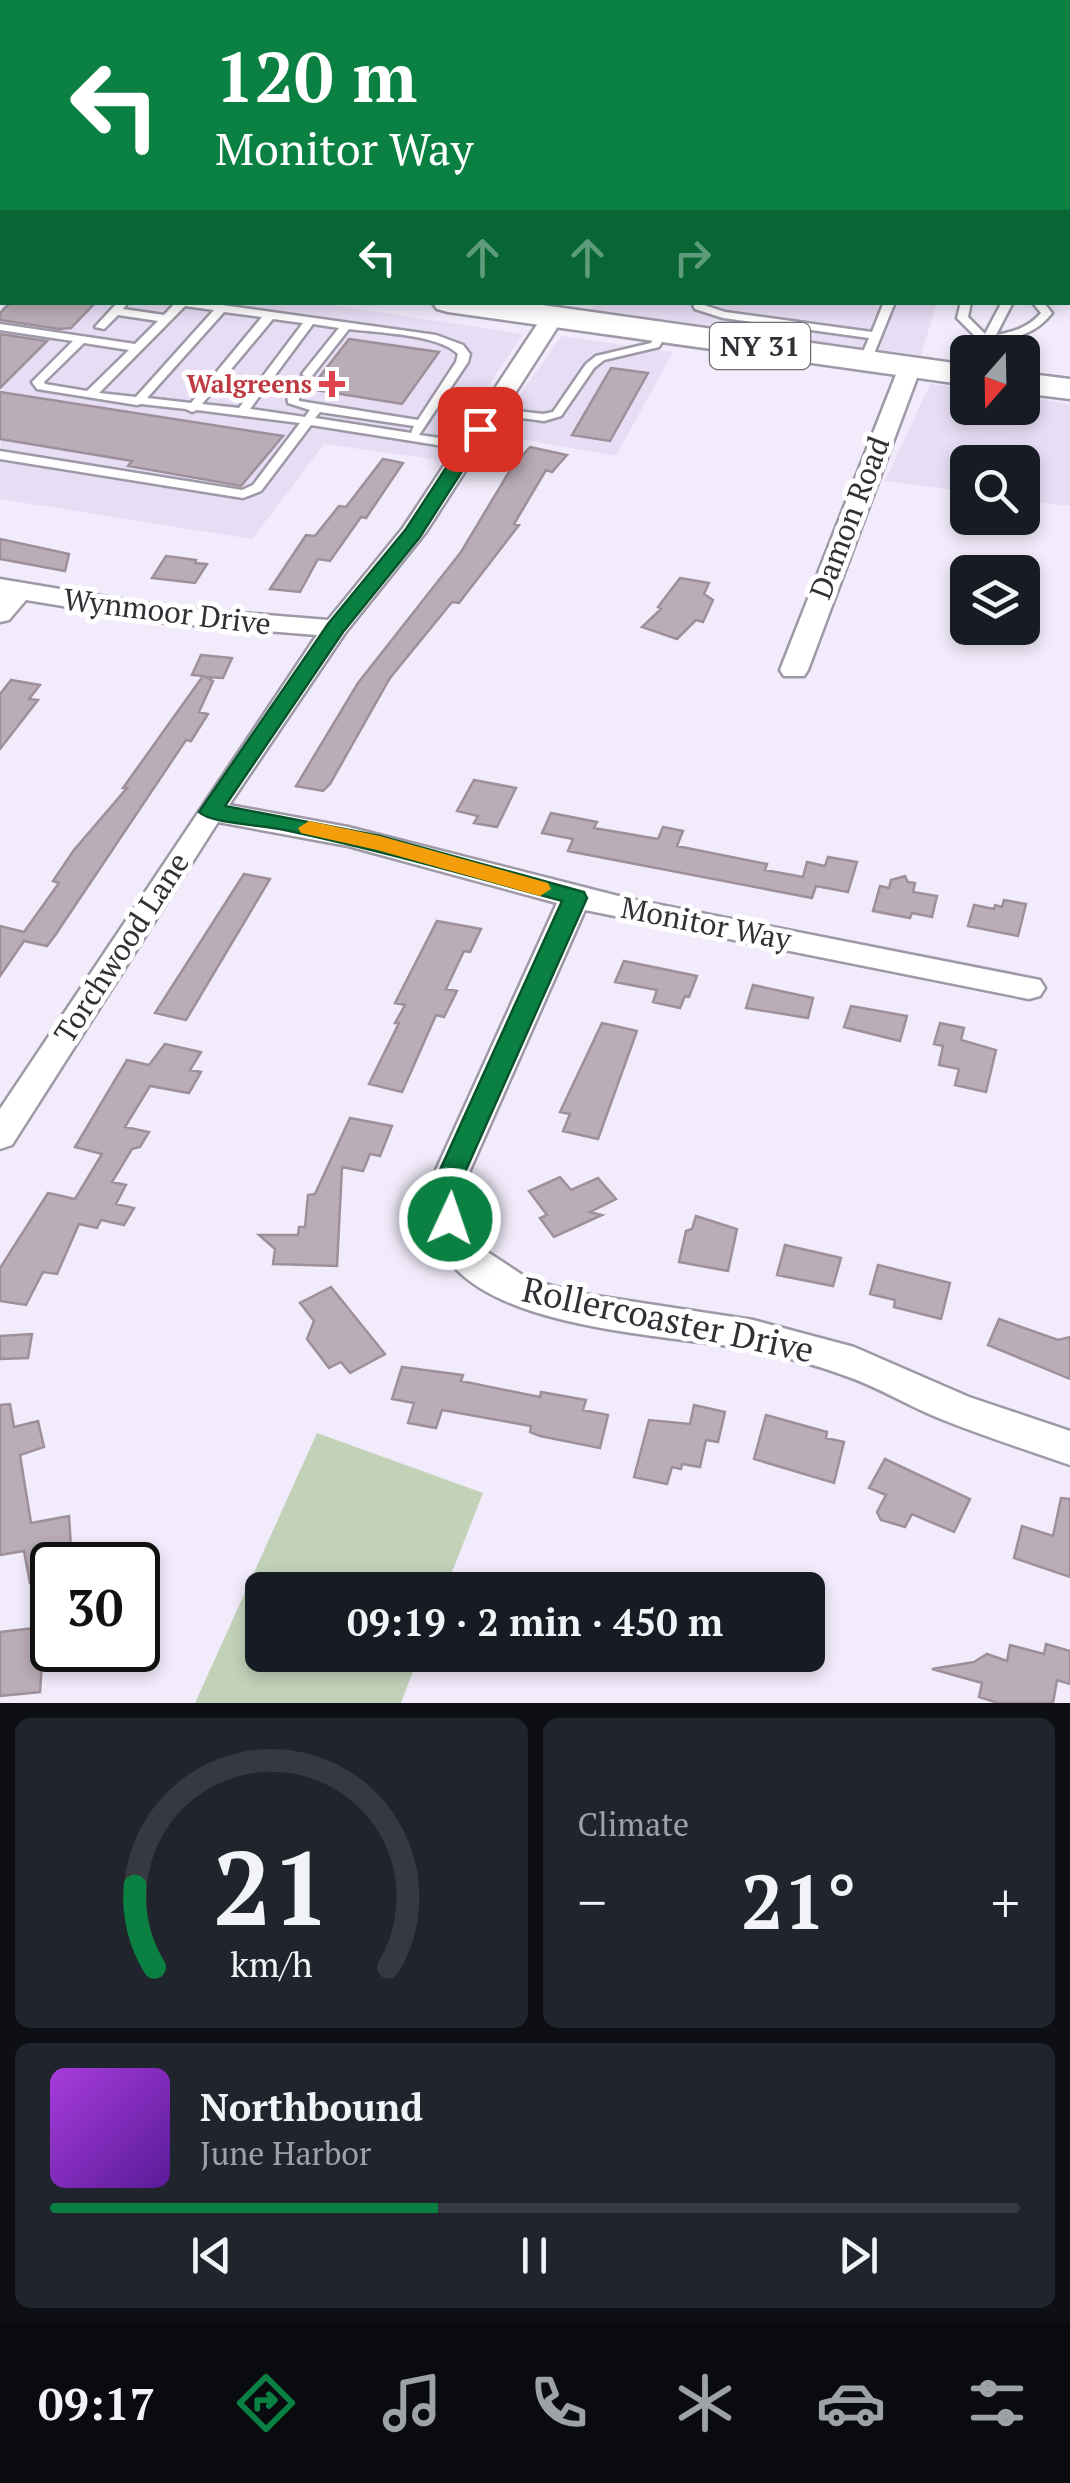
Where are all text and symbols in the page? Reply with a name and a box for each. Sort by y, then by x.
text: 120 m [215,29,417,122]
icon: left [50,40,180,170]
text: Monitor Way [215,118,474,178]
icon: left [350,230,405,285]
icon: ahead [455,230,510,285]
icon: ahead [560,230,615,285]
icon: right [665,230,720,285]
road number: NY 31 [710,323,810,369]
north arrow [950,335,1040,425]
map controls [950,335,1040,645]
place label: Walgreens [187,367,312,400]
marker: Walgreens [321,373,343,395]
pin [438,387,523,472]
icon: arrive [453,402,508,457]
street label: Damon Road [800,431,898,605]
button: search [950,445,1040,535]
button: layers [950,555,1040,645]
street label: Wynmoor Drive [61,578,273,644]
street label: Torchwood Lane [45,845,198,1050]
street label: Monitor Way [618,887,795,959]
position arrow [398,1167,502,1271]
street label: Rollercoaster Drive [518,1266,818,1372]
speed limit sign: 30 [30,1542,160,1672]
text: 09:19 · 2 min · 450 m [347,1597,723,1647]
text: Climate [578,1803,689,1845]
text: 21 [212,1817,330,1955]
text: 21° [741,1851,857,1950]
text: − [578,1865,607,1938]
text: + [991,1865,1020,1938]
text: km/h [230,1940,313,1987]
text: Northbound [200,2082,423,2132]
text: June Harbor [200,2132,371,2174]
icon: previous [184,2228,239,2283]
icon: pause [507,2228,562,2283]
icon: next [831,2228,886,2283]
icon: directions [231,2368,301,2438]
icon: music [377,2368,447,2438]
icon: phone [524,2368,594,2438]
icon: climate [670,2368,740,2438]
icon: car [816,2368,886,2438]
icon: filters [962,2368,1032,2438]
text: 09:17 [38,2373,155,2433]

